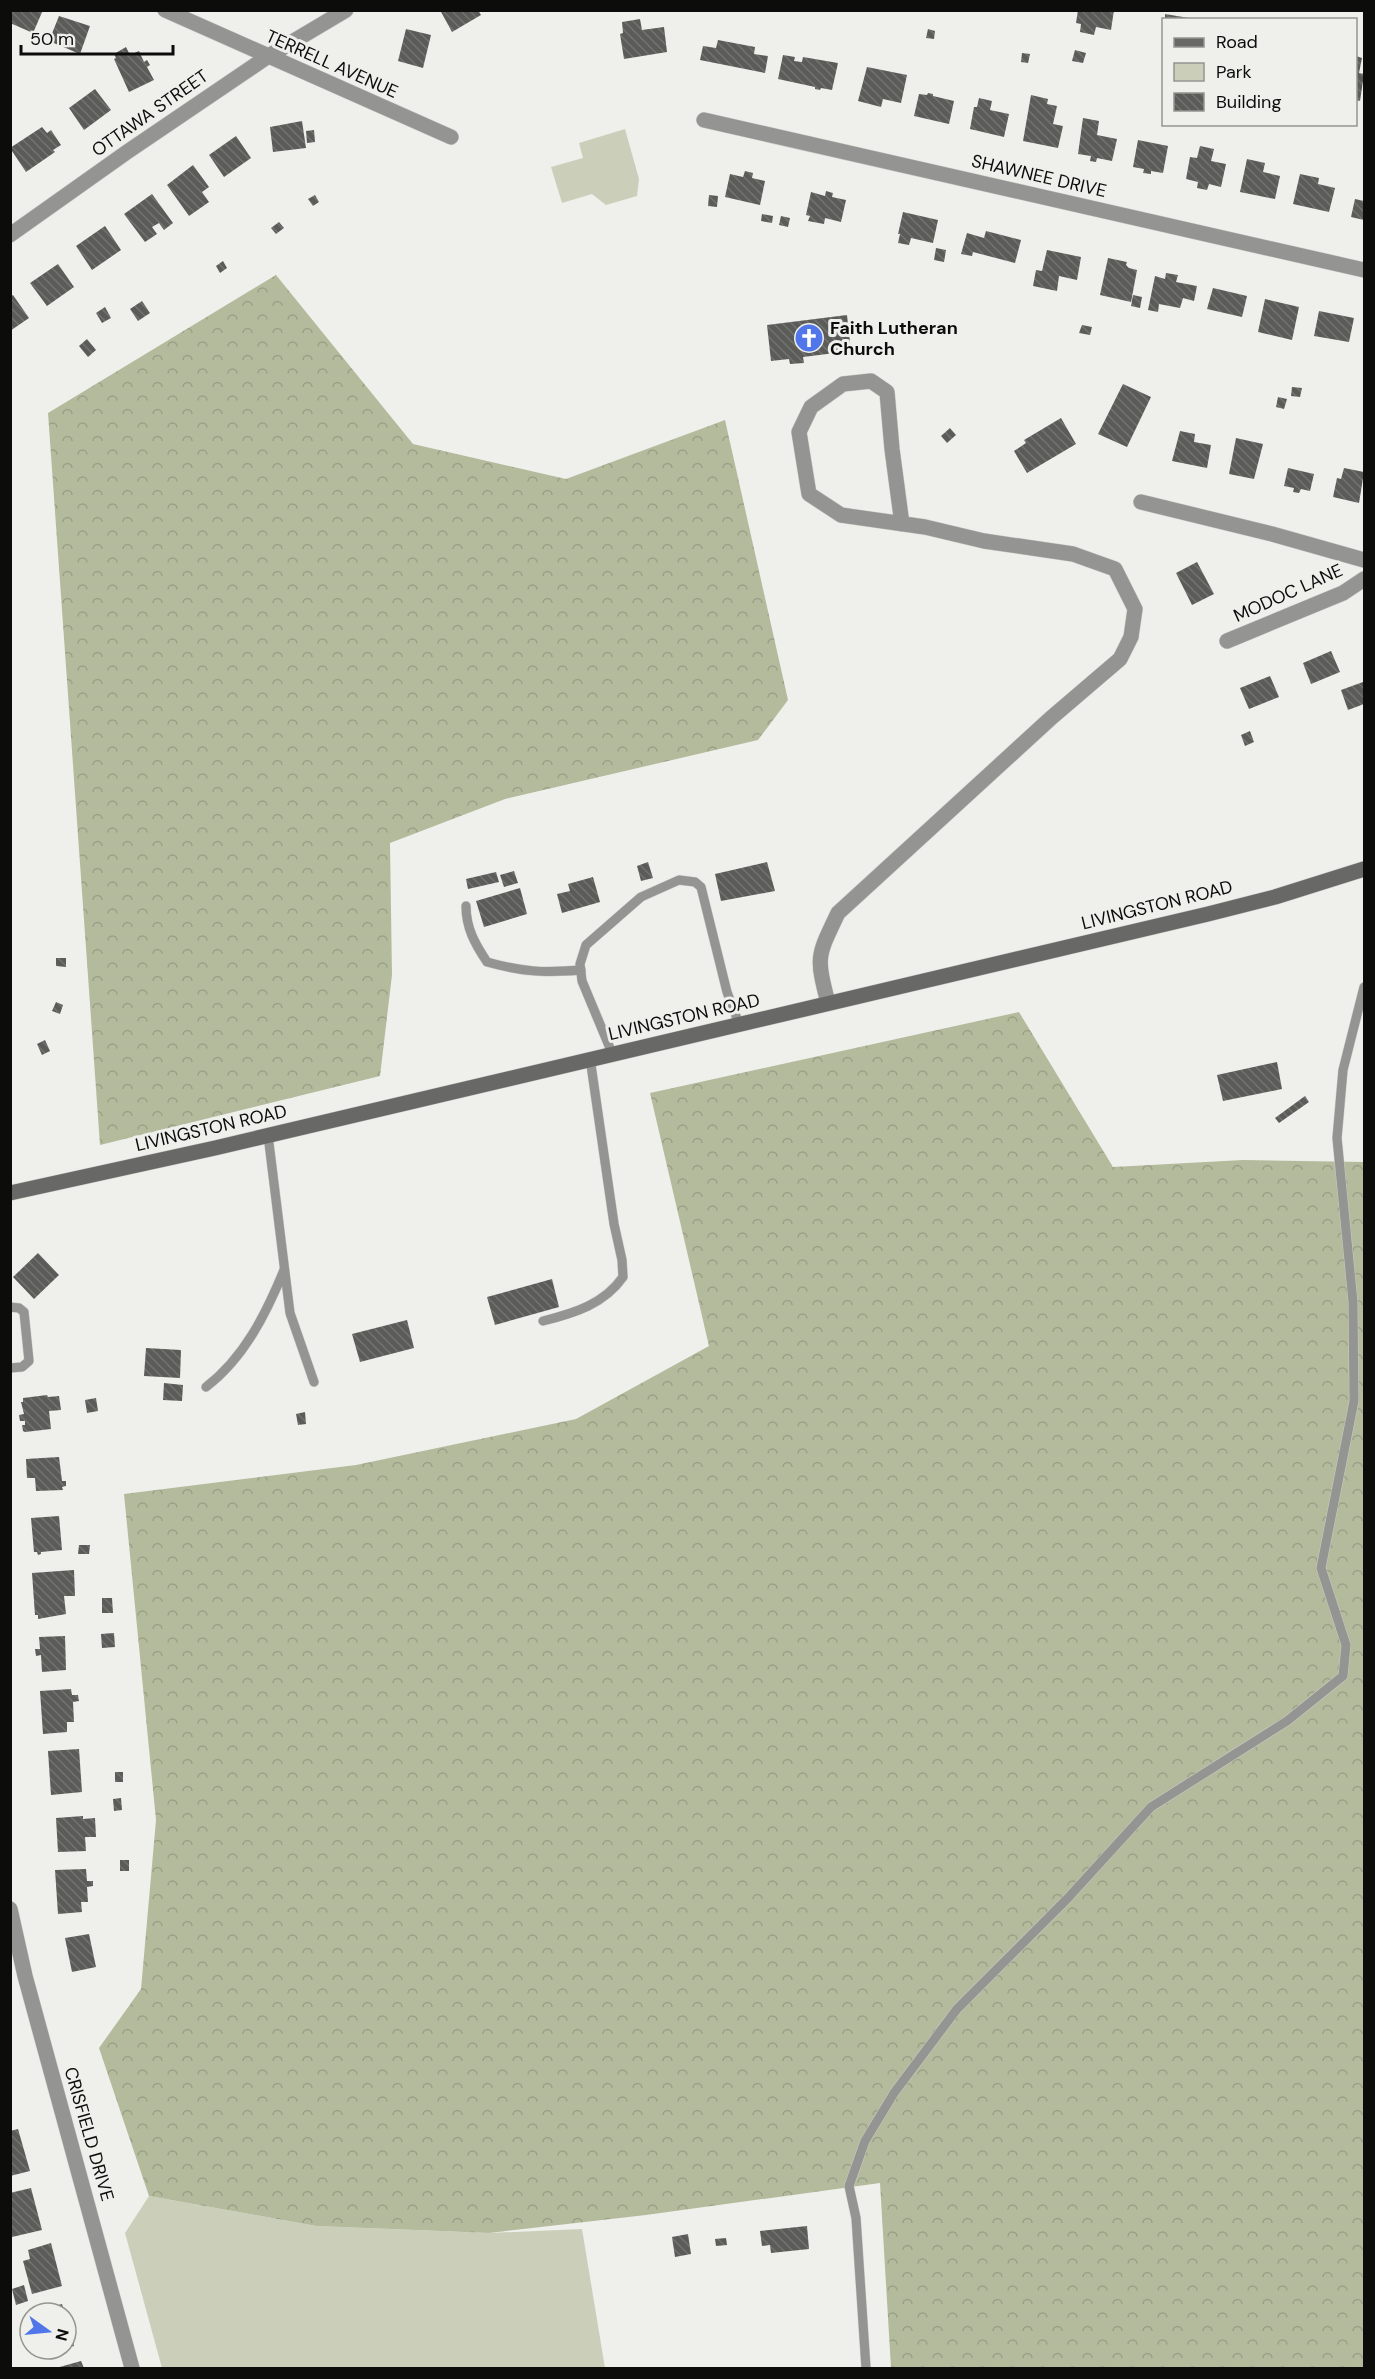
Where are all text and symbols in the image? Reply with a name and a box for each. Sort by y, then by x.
scale bar [21,18,172,56]
legend [1162,18,1357,126]
street label: TERRELL AVENUE [262,24,402,104]
text: 50 m [30,27,74,51]
text: Road [1216,30,1258,54]
text: Park [1216,60,1252,84]
street label: OTTAWA STREET [87,64,213,162]
text: Building [1216,90,1281,114]
street label: SHAWNEE DRIVE [969,149,1109,203]
place label: Faith Lutheran Church [830,316,958,361]
church icon: Faith Lutheran Church [793,322,825,354]
street label: MODOC LANE [1230,558,1346,628]
street label: LIVINGSTON ROAD [1079,875,1235,935]
street label: LIVINGSTON ROAD [606,988,762,1046]
street label: LIVINGSTON ROAD [133,1099,289,1157]
street label: CRISFIELD DRIVE [58,2064,120,2204]
north arrow [18,2301,78,2361]
text: N [50,2326,74,2343]

